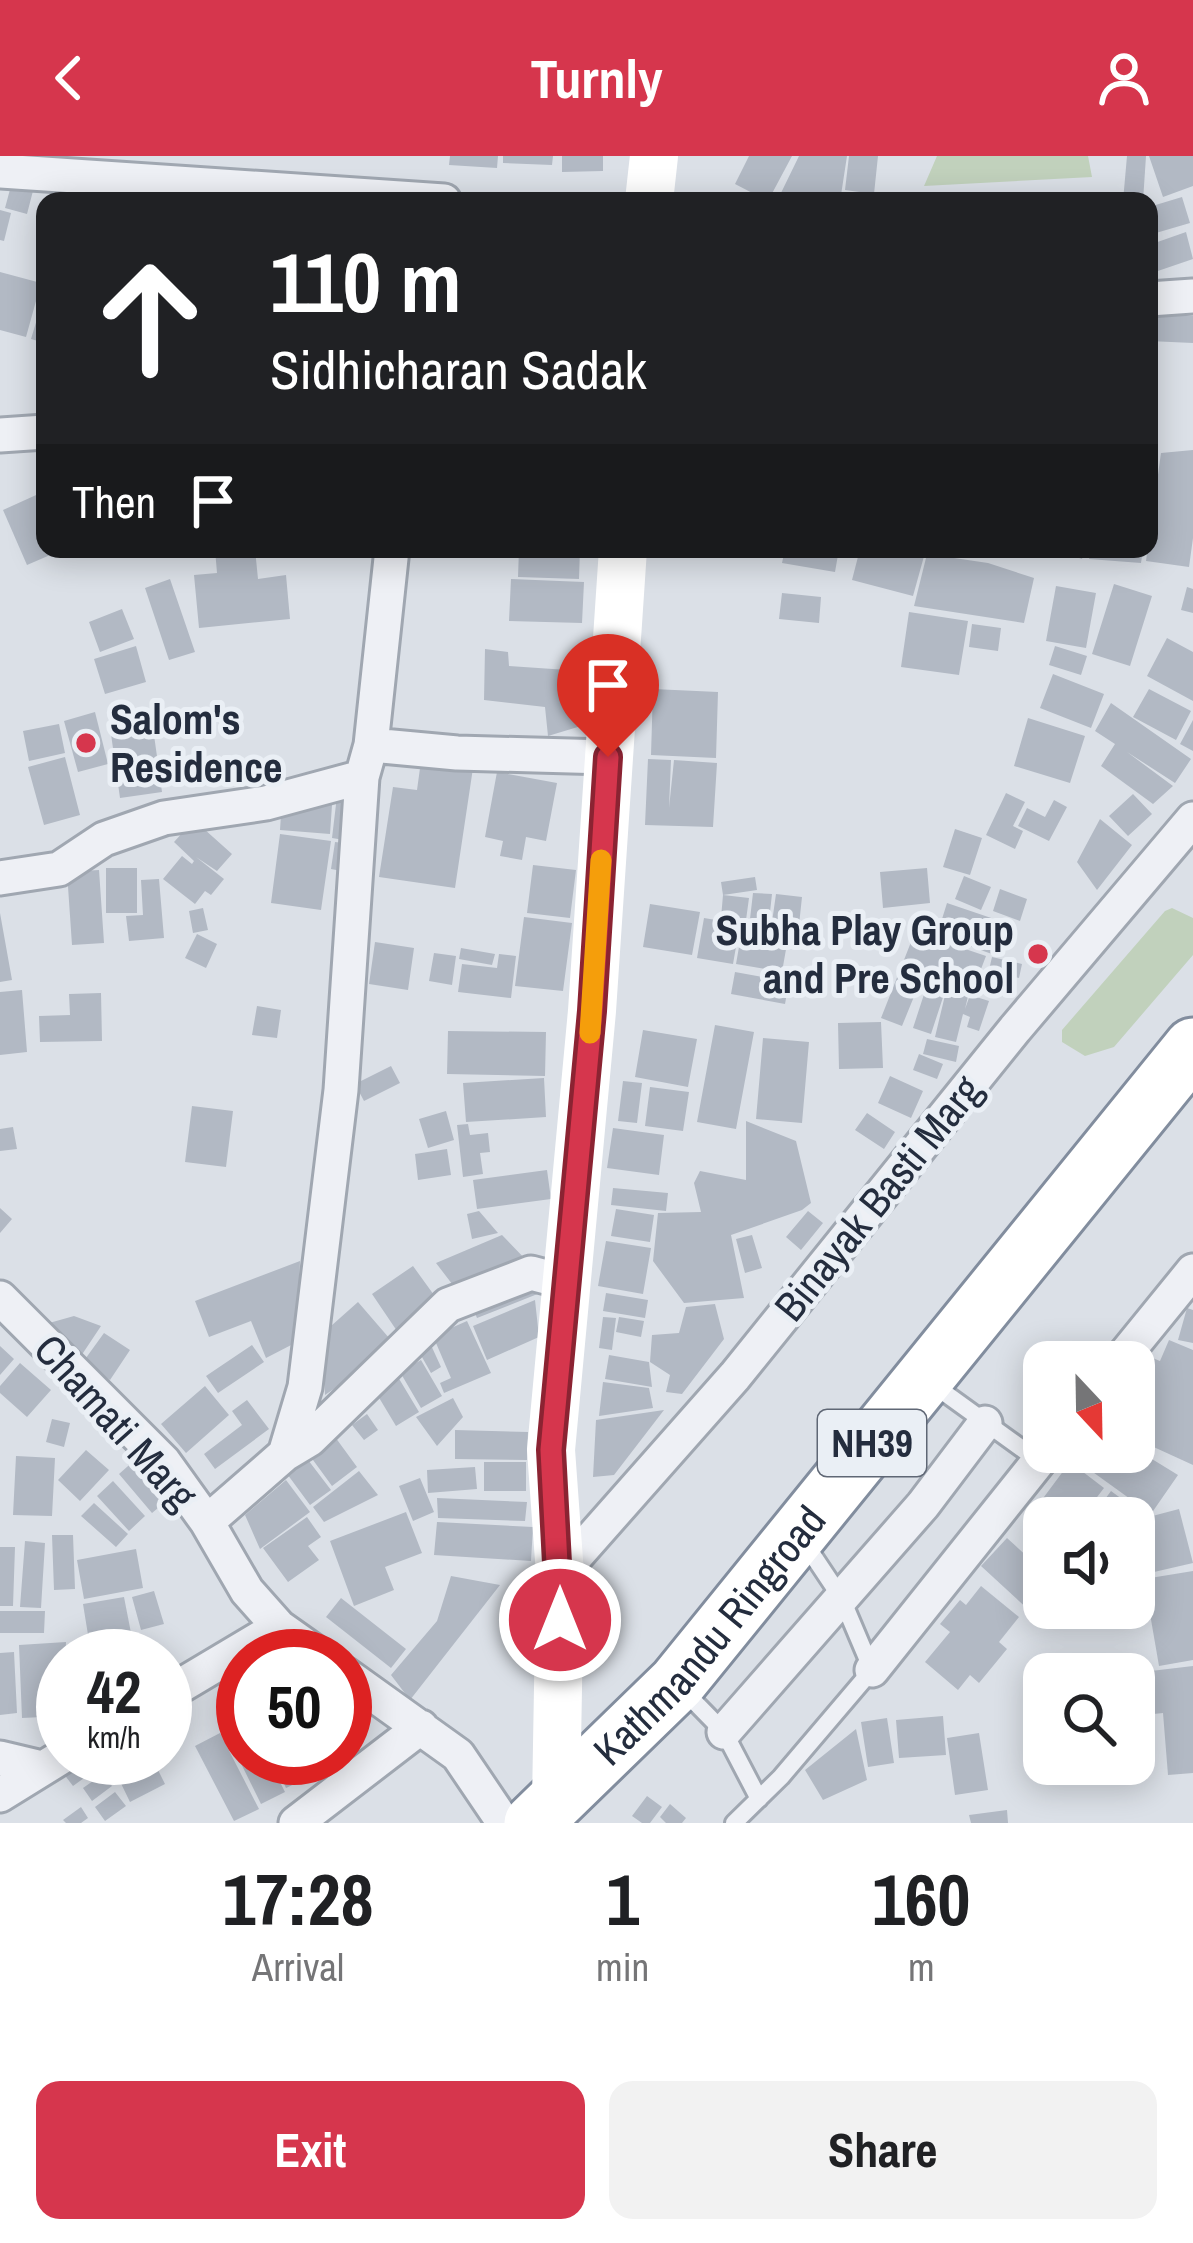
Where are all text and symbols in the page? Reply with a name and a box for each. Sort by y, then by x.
text: Turnly [530,42,663,115]
icon: back [36,45,102,111]
icon: person [1091,45,1157,111]
text: 110 m [270,225,462,338]
icon: ahead [72,240,228,396]
text: Sidhicharan Sadak [270,333,647,406]
icon: arrive [180,468,246,534]
text: Then [72,471,156,532]
pin [557,634,659,757]
icon: arrive [575,652,641,718]
place label: Salom's Residence [110,691,282,795]
marker: Salom's Residence [73,730,99,756]
place label: Subha Play Group and Pre School [715,902,1014,1006]
marker: Subha Play Group and Pre School [1025,941,1051,967]
street label: Binayak Basti Marg [762,1064,994,1332]
street label: Chamati Marg [22,1322,210,1522]
north arrow [1023,1341,1155,1473]
map controls [1023,1341,1155,1785]
road number: NH39 [818,1410,926,1476]
street label: Kathmandu Ringroad [581,1494,838,1777]
button: sound [1023,1497,1155,1629]
position arrow [497,1557,623,1683]
speed limit sign: 50 [216,1629,372,1785]
text: 42 [87,1651,141,1732]
button: search [1023,1653,1155,1785]
text: km/h [87,1717,141,1757]
text: 17:28 [223,1850,374,1947]
text: 1 [606,1850,639,1947]
text: 160 [872,1850,970,1947]
text: Arrival [252,1941,344,1993]
text: min [596,1941,649,1993]
text: m [908,1941,935,1993]
button: Exit [36,2081,585,2219]
button: Share [609,2081,1157,2219]

